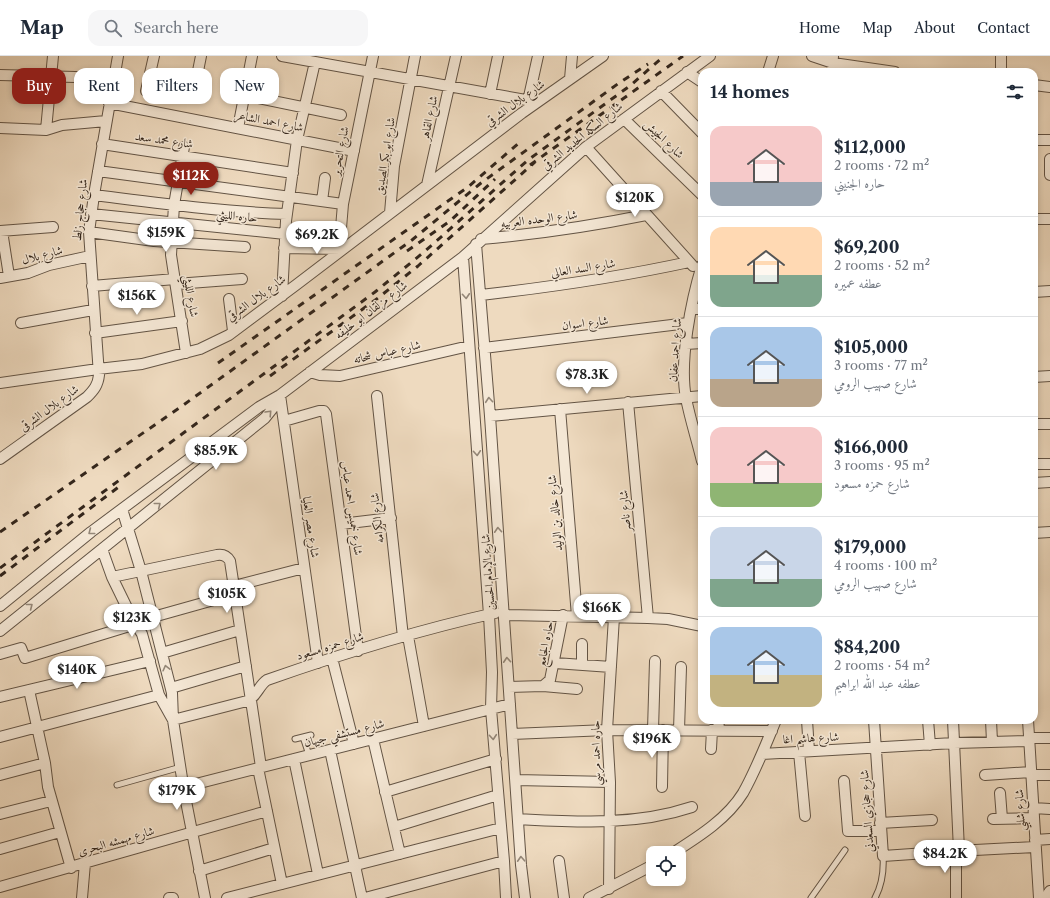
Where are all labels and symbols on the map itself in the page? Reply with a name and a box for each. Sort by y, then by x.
street label: شارع بلال الشرقي [482,76,550,132]
street label: شارع القاهر [416,94,445,145]
street label: شارع السكه الحديد الشرقي [538,98,628,176]
street label: شارع احمد الشاعر [233,106,305,139]
street label: شارع ابو بكر الصديق [371,116,402,196]
street label: شارع الجيش [638,116,688,164]
street label: شارع التحرير [327,125,356,180]
street label: شارع محمد سعد [133,128,194,155]
pin: $112K [163,162,219,196]
street label: شارع حجاج زلط [69,178,94,242]
pin: $120K [607,184,663,218]
street label: حاره الليثي [215,206,258,230]
street label: شارع الوحده العربيه [500,206,579,235]
pin: $159K [138,219,194,253]
pin: $69.2K [284,221,350,255]
street label: شارع بلال [20,242,65,271]
street label: شارع السد العالي [550,255,617,284]
street label: شارع بلال الشرقي [223,271,291,327]
street label: شارع الليثي [175,274,203,319]
street label: شارع مزلقان ابو خليفه [331,277,413,345]
pin: $156K [109,282,165,316]
one-way arrow [461,293,470,299]
street label: شارع اسوان [561,312,610,337]
street label: شارع احمد عفان [665,317,688,383]
street label: شارع عباس شحاته [352,336,423,370]
pin: $78.3K [554,361,620,395]
street label: شارع بلال الشرقى [16,381,84,437]
one-way arrow [484,397,493,403]
one-way arrow [264,410,272,418]
pin: $85.9K [183,437,249,471]
one-way arrow [473,450,482,456]
street label: شارع خميس احمد عباس [334,460,367,557]
street label: شارع خالد بن الوليد [544,474,569,552]
street label: شارع ناصر [615,489,638,535]
street label: شارع الكرامه [366,491,391,544]
street label: شارع مصر العليا [296,495,323,559]
one-way arrow [153,502,160,509]
one-way arrow [493,527,502,533]
one-way arrow [88,528,95,535]
street label: شارع الإمام الحسين [477,533,502,611]
pin: $105K [199,580,255,614]
pin: $166K [574,594,630,628]
one-way arrow [25,604,32,611]
pin: $123K [104,604,160,638]
street label: حاره الجامع [533,620,560,669]
street label: شارع حمزه مسعود [294,628,367,667]
pin: $140K [49,656,105,690]
one-way arrow [502,657,511,663]
one-way arrow [162,665,171,672]
street label: شارع مستشفي جيهان [302,715,387,755]
street label: حاره احمد مرسي [587,720,608,786]
pin: $196K [624,725,680,759]
street label: شارع هاشم اغا [782,729,840,751]
one-way arrow [489,734,498,740]
street label: شارع حجازي السعدني [856,769,881,853]
pin: $179K [149,777,205,811]
street label: شارع شلبي [1011,788,1033,831]
street label: شارع مهمشه البحرى [76,822,157,862]
pin: $84.2K [912,840,978,874]
one-way arrow [516,856,525,862]

